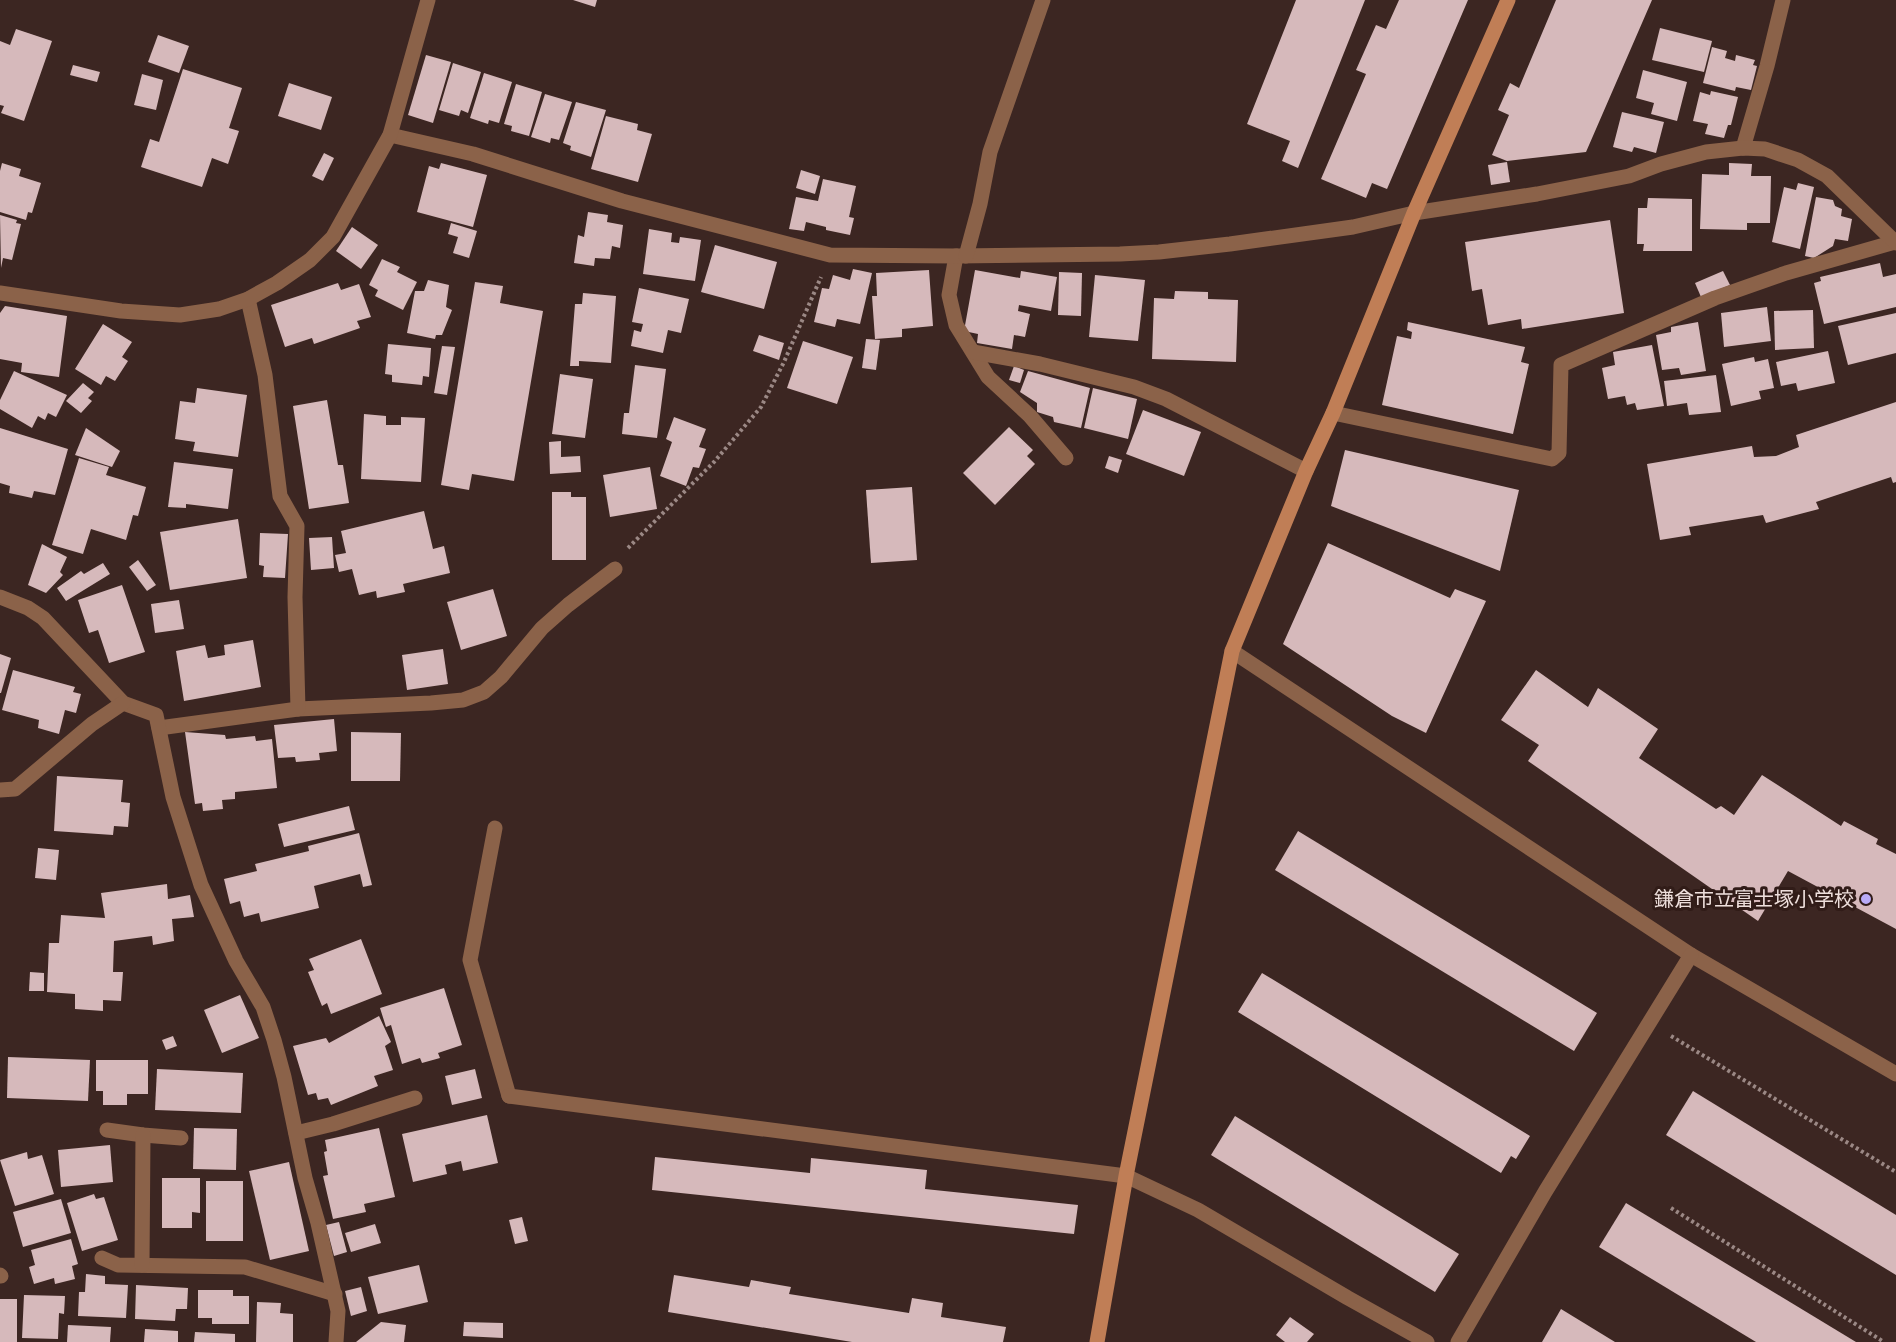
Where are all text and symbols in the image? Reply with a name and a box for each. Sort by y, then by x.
place label: 鎌倉市立富士塚小学校 [1654,886,1854,910]
marker: 鎌倉市立富士塚小学校 [1859,892,1873,906]

